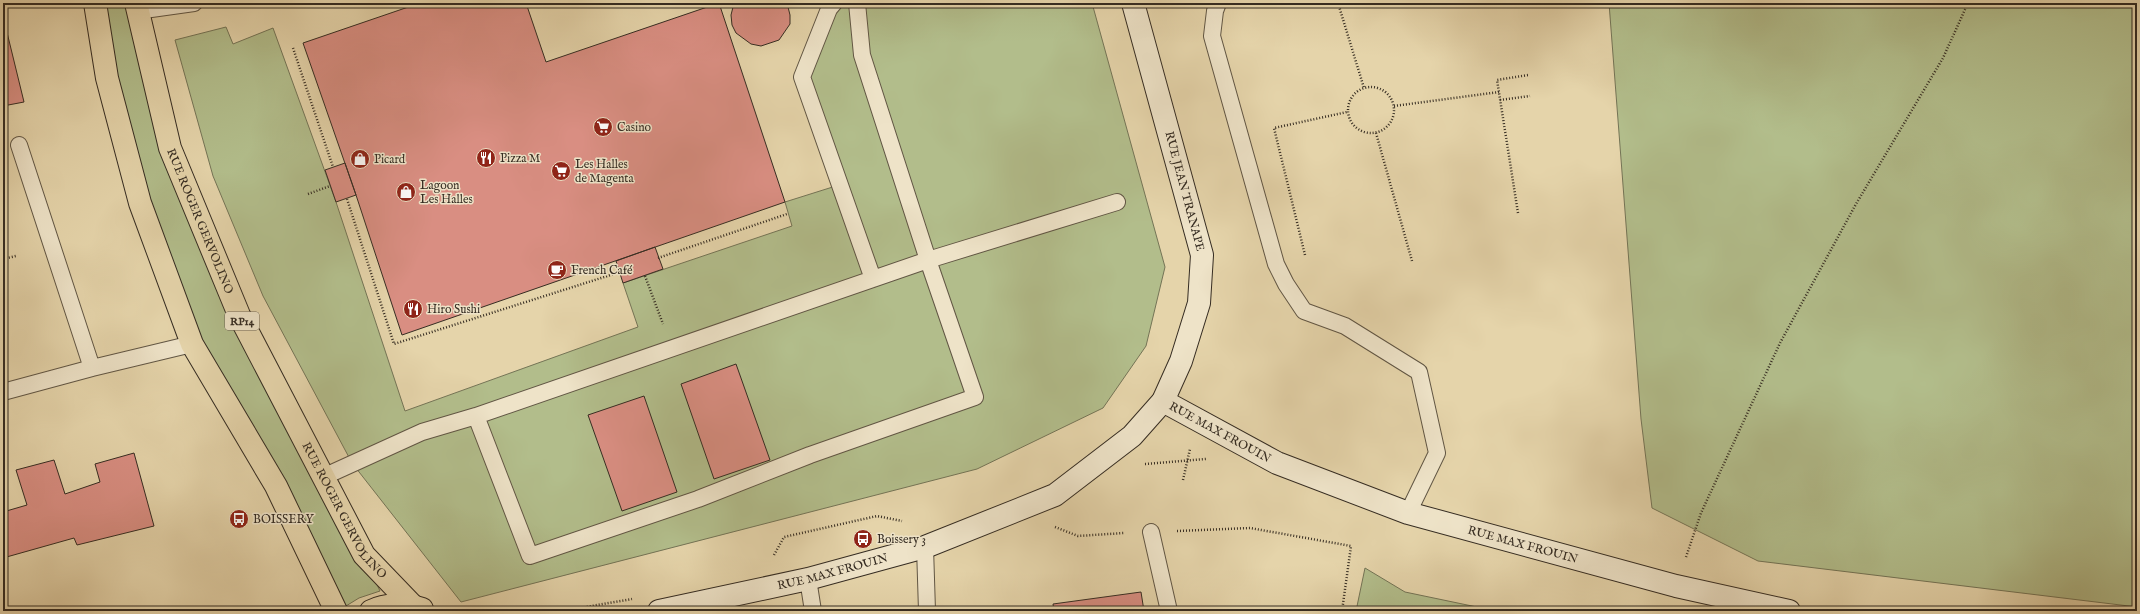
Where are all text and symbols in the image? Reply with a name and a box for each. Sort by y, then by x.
supermarket icon: Casino [592,116,614,138]
place label: Casino [617,120,652,135]
street label: RUE JEAN TRANAPE [1160,130,1208,253]
street label: RUE ROGER GERVOLINO [163,146,236,296]
restaurant icon: Pizza M [475,147,497,169]
shop icon: Picard [349,148,371,170]
place label: Pizza M [500,151,540,166]
place label: Picard [374,152,406,167]
place label: Les Halles de Magenta [575,157,634,186]
supermarket icon: Les Halles de Magenta [550,160,572,182]
place label: Lagoon Les Halles [420,178,473,207]
shop icon: Lagoon Les Halles [395,181,417,203]
cafe icon: French Café [546,259,568,281]
place label: French Café [571,263,633,278]
restaurant icon: Hiro Sushi [402,298,424,320]
place label: Hiro Sushi [427,302,480,317]
road number: RP14 [225,312,259,330]
street label: RUE MAX FROUIN [1166,399,1274,467]
street label: RUE ROGER GERVOLINO [299,440,390,582]
bus stop icon: BOISSERY [228,508,250,530]
place label: BOISSERY [253,512,314,527]
street label: RUE MAX FROUIN [1466,523,1580,567]
bus stop icon: Boissery 3 [852,528,874,550]
place label: Boissery 3 [877,532,926,547]
street label: RUE MAX FROUIN [776,550,890,593]

